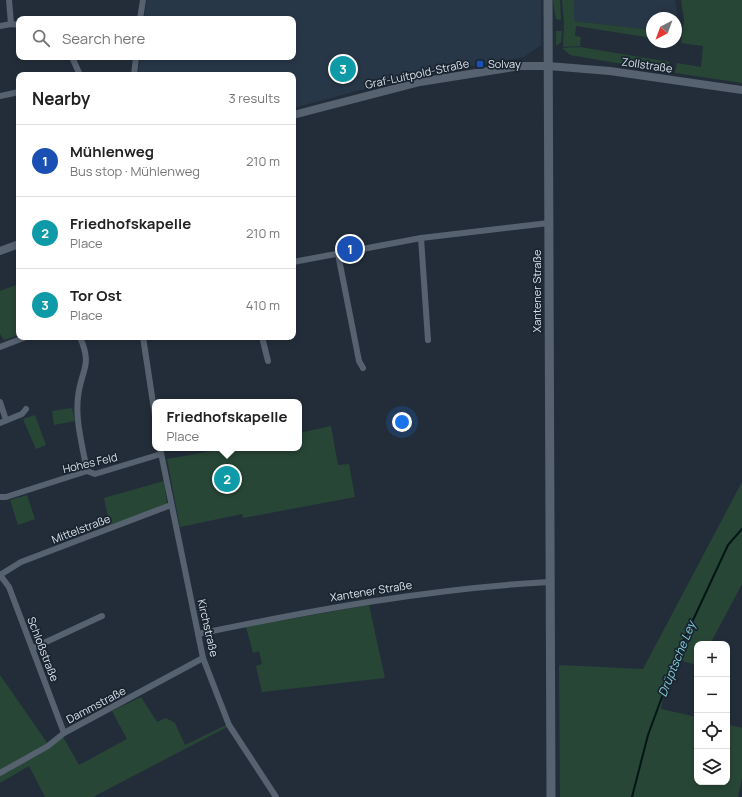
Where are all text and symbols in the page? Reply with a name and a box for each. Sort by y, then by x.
north arrow [646,12,682,48]
search box [16,16,296,60]
icon: search [30,27,52,49]
text: Search here [62,28,145,49]
street label: Zollstraße [621,53,674,76]
pin: 3 [330,54,356,84]
street label: Graf-Luitpold-Straße [363,55,471,92]
place label: Solvay [488,56,521,71]
marker: Solvay [475,59,485,69]
text: Nearby [32,87,90,110]
text: 3 results [228,89,280,107]
text: Mühlenweg [70,141,154,162]
text: 1 [42,152,48,170]
text: 210 m [246,152,280,170]
text: Bus stop · Mühlenweg [70,162,200,180]
text: Friedhofskapelle [70,213,191,234]
text: 2 [41,224,49,242]
text: 210 m [246,224,280,242]
text: Place [70,234,103,252]
pin: 1 [337,234,363,264]
street label: Xantener Straße [529,249,544,332]
text: Tor Ost [70,285,122,306]
text: 3 [41,296,49,314]
text: 410 m [246,296,280,314]
text: Place [70,306,103,324]
popup [152,399,302,451]
text: Friedhofskapelle [166,406,288,427]
your location [392,412,412,432]
text: Place [166,427,199,445]
street label: Hohes Feld [61,449,119,476]
pin: 2 [214,464,240,494]
street label: Mittelstraße [49,510,113,547]
street label: Xantener Straße [329,577,414,604]
street label: Kirchstraße [195,598,223,659]
street label: Schloßstraße [24,614,63,684]
water label: Drüptsche Ley [654,617,700,699]
map controls [694,641,730,785]
button: + [694,641,730,677]
button: − [694,677,730,713]
street label: Dammstraße [63,682,129,726]
button: locate [694,713,730,749]
button: layers [694,749,730,785]

